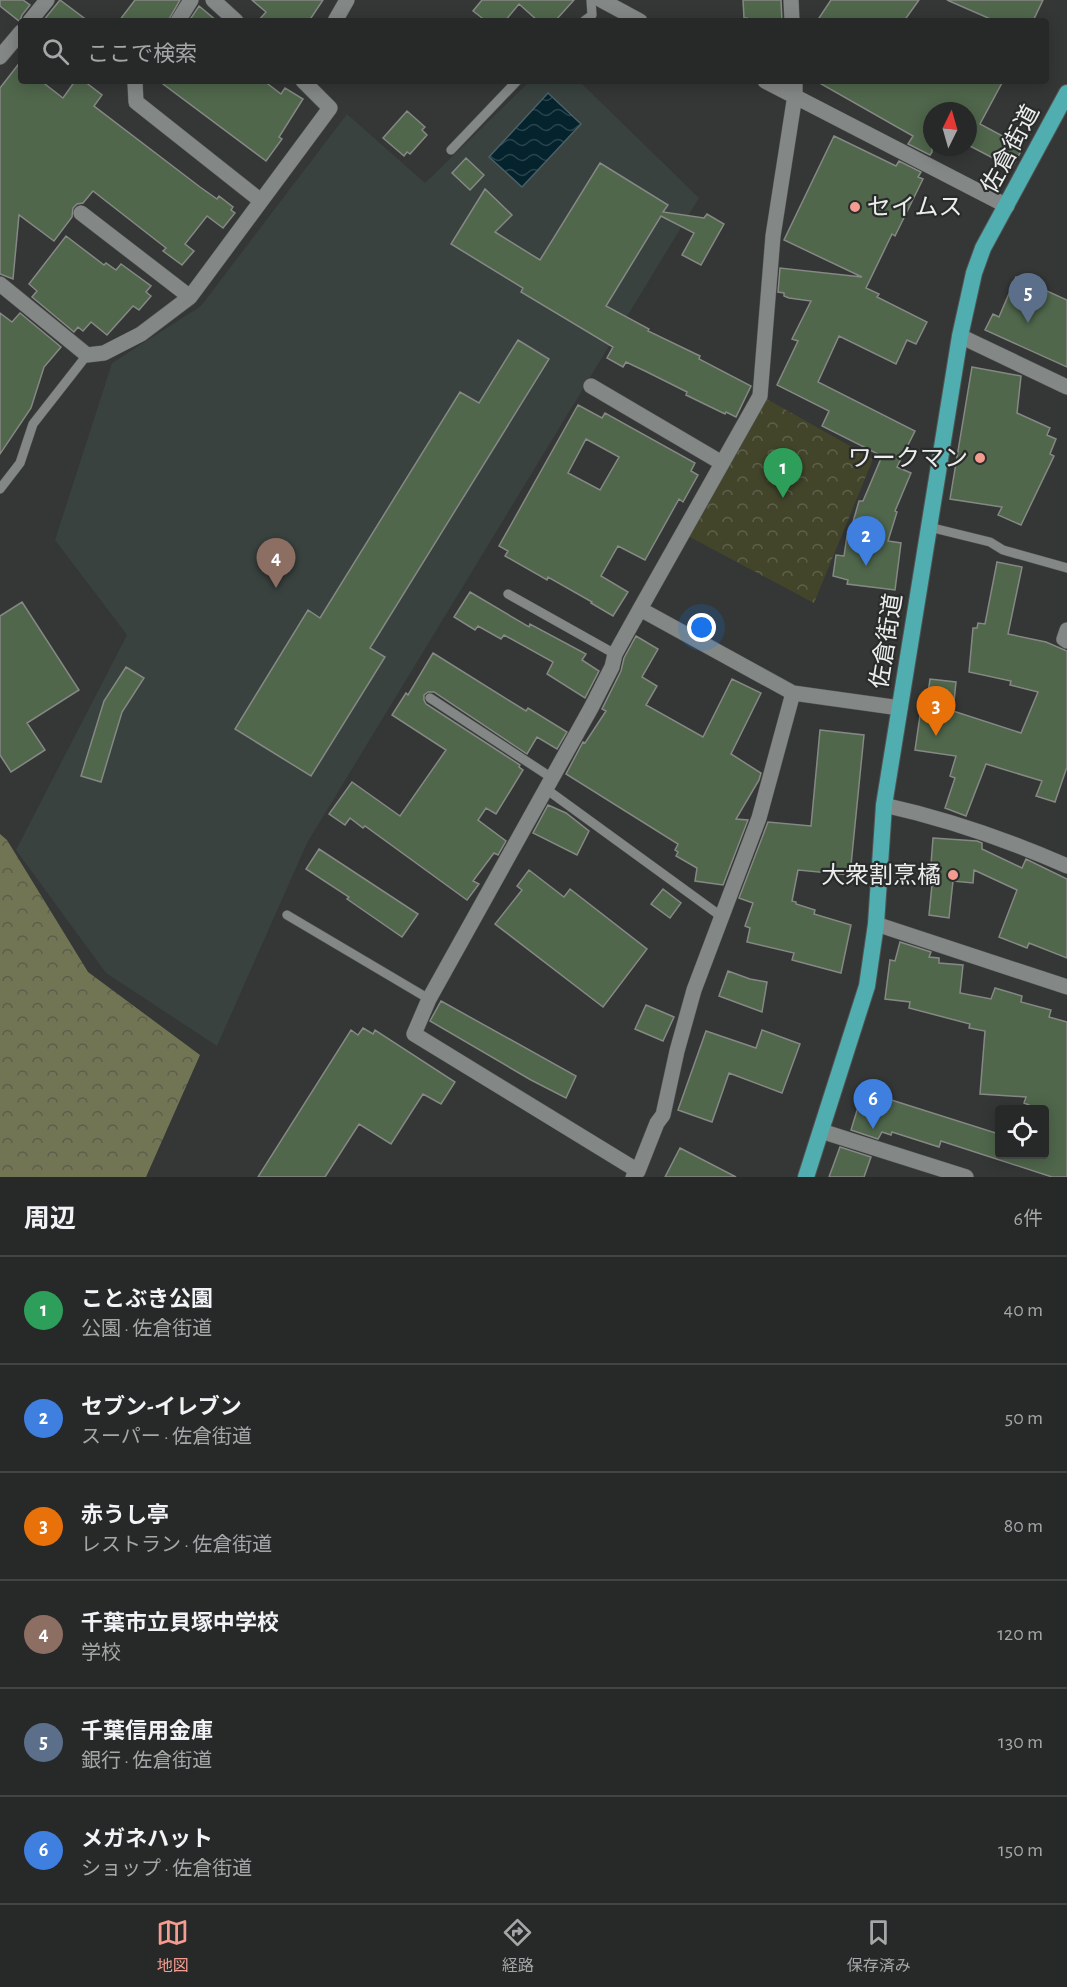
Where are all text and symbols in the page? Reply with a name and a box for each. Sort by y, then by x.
search box [18,18,1049,84]
icon: search [39,35,72,68]
text: ここで検索 [87,43,197,65]
street label: 佐倉街道 [976,101,1044,197]
north arrow [923,102,977,156]
place label: セイムス [867,196,963,220]
marker: セイムス [848,200,862,214]
pin: 5 [1008,274,1048,323]
place label: ワークマン [848,446,968,471]
pin: 1 [764,448,802,498]
marker: ワークマン [973,451,987,465]
pin: 2 [846,516,886,566]
pin: 4 [256,538,296,588]
street label: 佐倉街道 [866,592,906,690]
your location [687,613,716,642]
pin: 3 [916,686,956,736]
place label: 大衆割烹橘 [821,862,941,888]
marker: 大衆割烹橘 [946,868,960,882]
pin: 6 [854,1080,892,1129]
map controls [995,1105,1049,1159]
button: locate [995,1105,1049,1159]
text: 周辺 [24,1206,76,1232]
text: 6件 [1014,1209,1043,1229]
text: ことぶき公園 [81,1288,213,1310]
text: 1 [40,1300,47,1320]
text: 40 m [1004,1300,1043,1320]
text: 公園 · 佐倉街道 [81,1319,212,1339]
text: セブン-イレブン [81,1396,242,1418]
text: 2 [39,1408,48,1428]
text: 50 m [1005,1408,1043,1428]
text: スーパー · 佐倉街道 [81,1427,252,1447]
text: 赤うし亭 [81,1504,169,1526]
text: 3 [39,1516,48,1536]
text: 80 m [1004,1516,1043,1536]
text: レストラン · 佐倉街道 [81,1535,272,1555]
text: 千葉市立貝塚中学校 [81,1612,279,1634]
text: 4 [38,1624,49,1644]
text: 120 m [997,1624,1043,1644]
text: 学校 [81,1643,121,1663]
text: 千葉信用金庫 [81,1720,213,1742]
text: 5 [39,1732,48,1752]
text: 130 m [998,1732,1043,1752]
text: 銀行 · 佐倉街道 [81,1751,212,1771]
text: メガネハット [81,1828,213,1850]
text: 6 [39,1840,48,1860]
text: 150 m [998,1840,1043,1860]
text: ショップ · 佐倉街道 [81,1859,252,1879]
tab: 地図 [156,1916,189,1976]
tab: 経路 [501,1916,534,1976]
tab: 保存済み [847,1916,911,1976]

